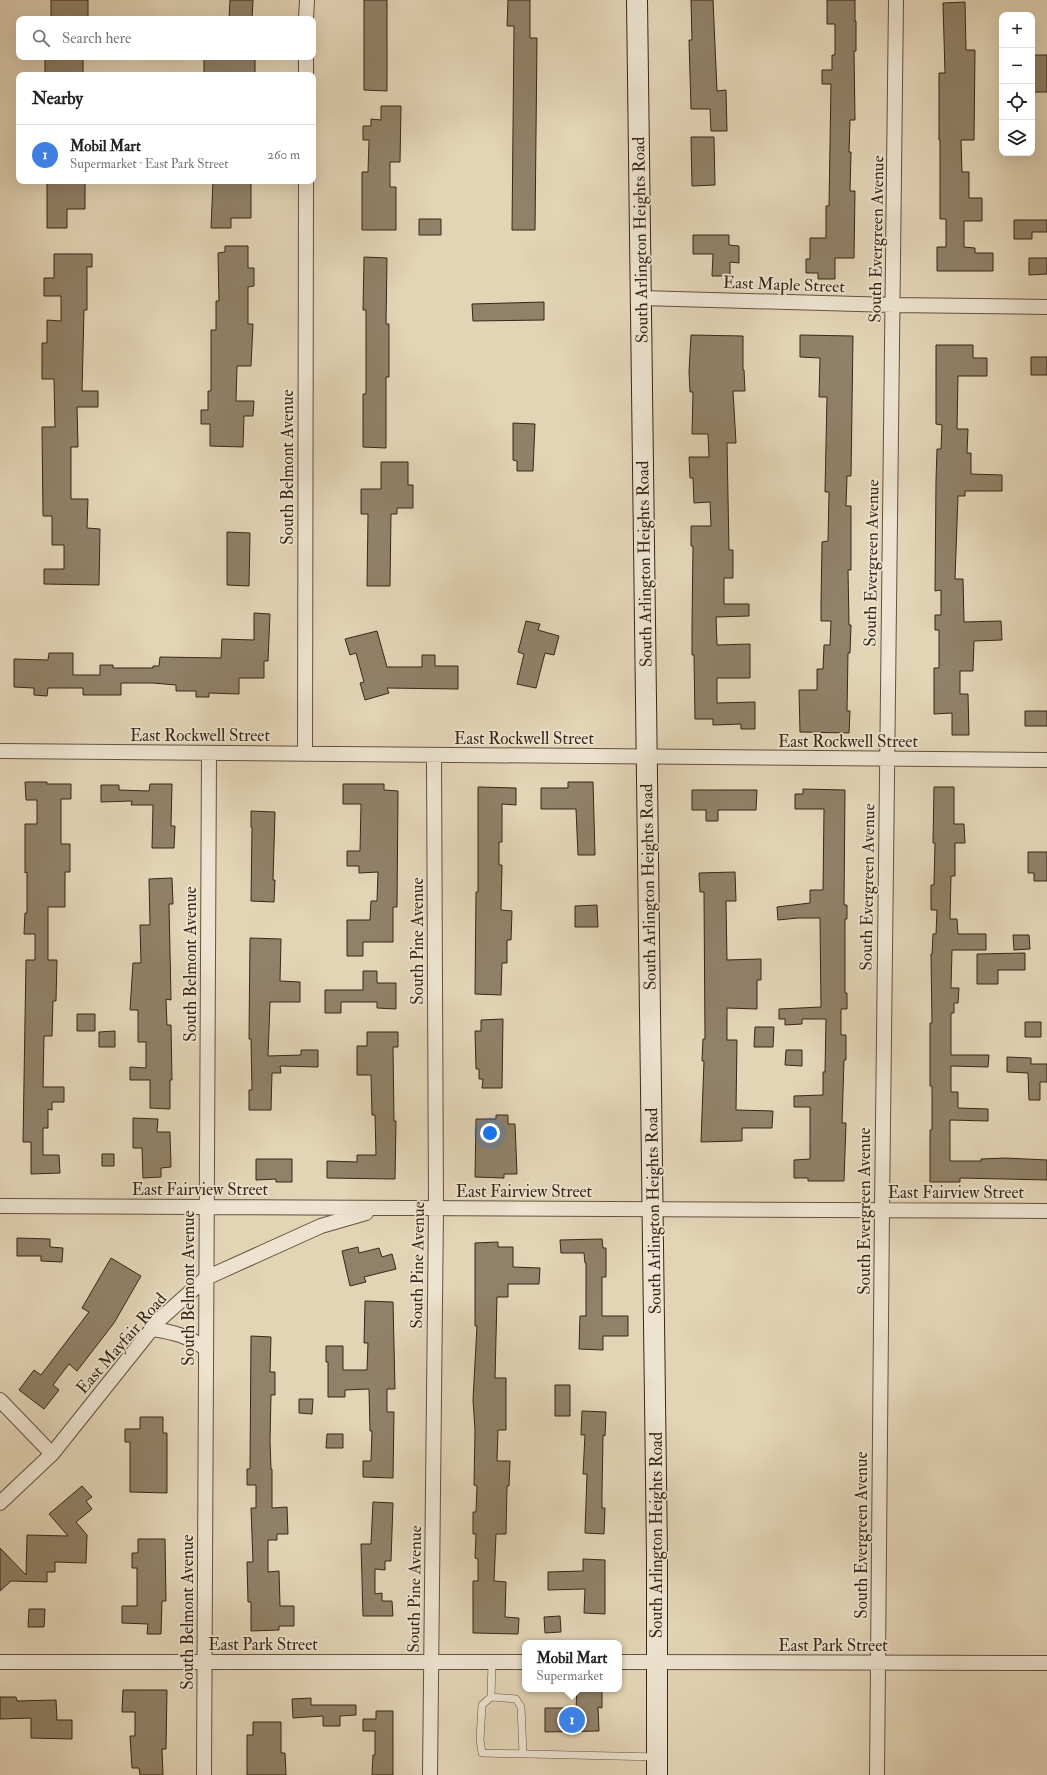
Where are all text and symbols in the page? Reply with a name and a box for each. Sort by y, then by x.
map controls [999,12,1035,156]
button: + [999,12,1035,48]
search box [16,16,316,60]
icon: search [30,27,52,49]
text: Search here [62,29,131,48]
button: − [999,48,1035,84]
button: locate [999,84,1035,120]
text: Nearby [32,88,83,109]
button: layers [999,120,1035,156]
street label: South Arlington Heights Road [628,136,653,343]
text: Mobil Mart [70,137,141,156]
text: 1 [43,147,47,163]
text: 260 m [267,147,300,163]
street label: South Evergreen Avenue [865,155,888,323]
text: Supermarket · East Park Street [70,156,229,172]
street label: East Maple Street [723,272,846,298]
street label: South Belmont Avenue [277,389,298,545]
street label: South Arlington Heights Road [632,460,657,667]
street label: South Evergreen Avenue [860,479,883,647]
street label: East Rockwell Street [130,725,270,746]
street label: East Rockwell Street [454,728,594,749]
street label: East Rockwell Street [778,731,918,752]
street label: South Arlington Heights Road [636,783,661,990]
street label: South Evergreen Avenue [856,803,879,971]
street label: South Pine Avenue [407,877,428,1005]
street label: South Belmont Avenue [180,886,201,1042]
street label: South Arlington Heights Road [641,1107,666,1314]
your location [480,1123,500,1143]
street label: South Evergreen Avenue [854,1127,875,1295]
street label: East Fairview Street [132,1179,269,1200]
street label: East Fairview Street [456,1181,593,1202]
street label: East Fairview Street [888,1182,1025,1203]
street label: South Pine Avenue [406,1201,429,1329]
street label: South Belmont Avenue [178,1210,199,1366]
street label: East Mayfair Road [72,1288,172,1399]
street label: South Arlington Heights Road [646,1431,667,1638]
street label: South Evergreen Avenue [851,1451,872,1619]
street label: South Pine Avenue [403,1525,426,1653]
street label: South Belmont Avenue [177,1534,198,1690]
street label: East Park Street [208,1634,318,1655]
street label: East Park Street [778,1635,888,1656]
popup [522,1640,622,1692]
text: Mobil Mart [537,1649,607,1668]
text: Supermarket [537,1668,603,1684]
pin: 1 [559,1705,585,1735]

